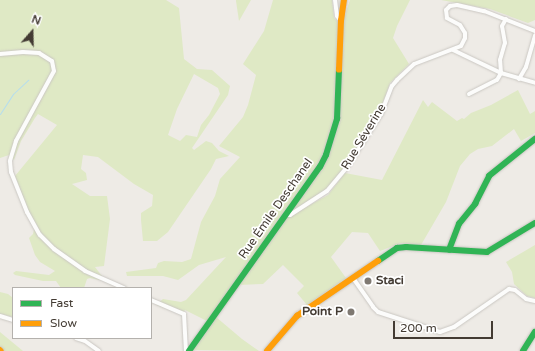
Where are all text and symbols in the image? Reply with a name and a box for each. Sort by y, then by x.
north arrow [12,12,52,52]
text: N [30,13,43,28]
street label: Rue Séverine [339,101,389,173]
street label: Rue Émile Deschanel [236,156,316,262]
place label: Staci [376,274,404,288]
marker: Staci [363,276,373,286]
legend [12,287,152,339]
text: Fast [50,296,73,310]
place label: Point P [302,305,343,319]
marker: Point P [346,307,356,317]
scale bar [395,313,495,339]
text: Slow [50,316,77,330]
text: 200 m [400,321,437,335]

